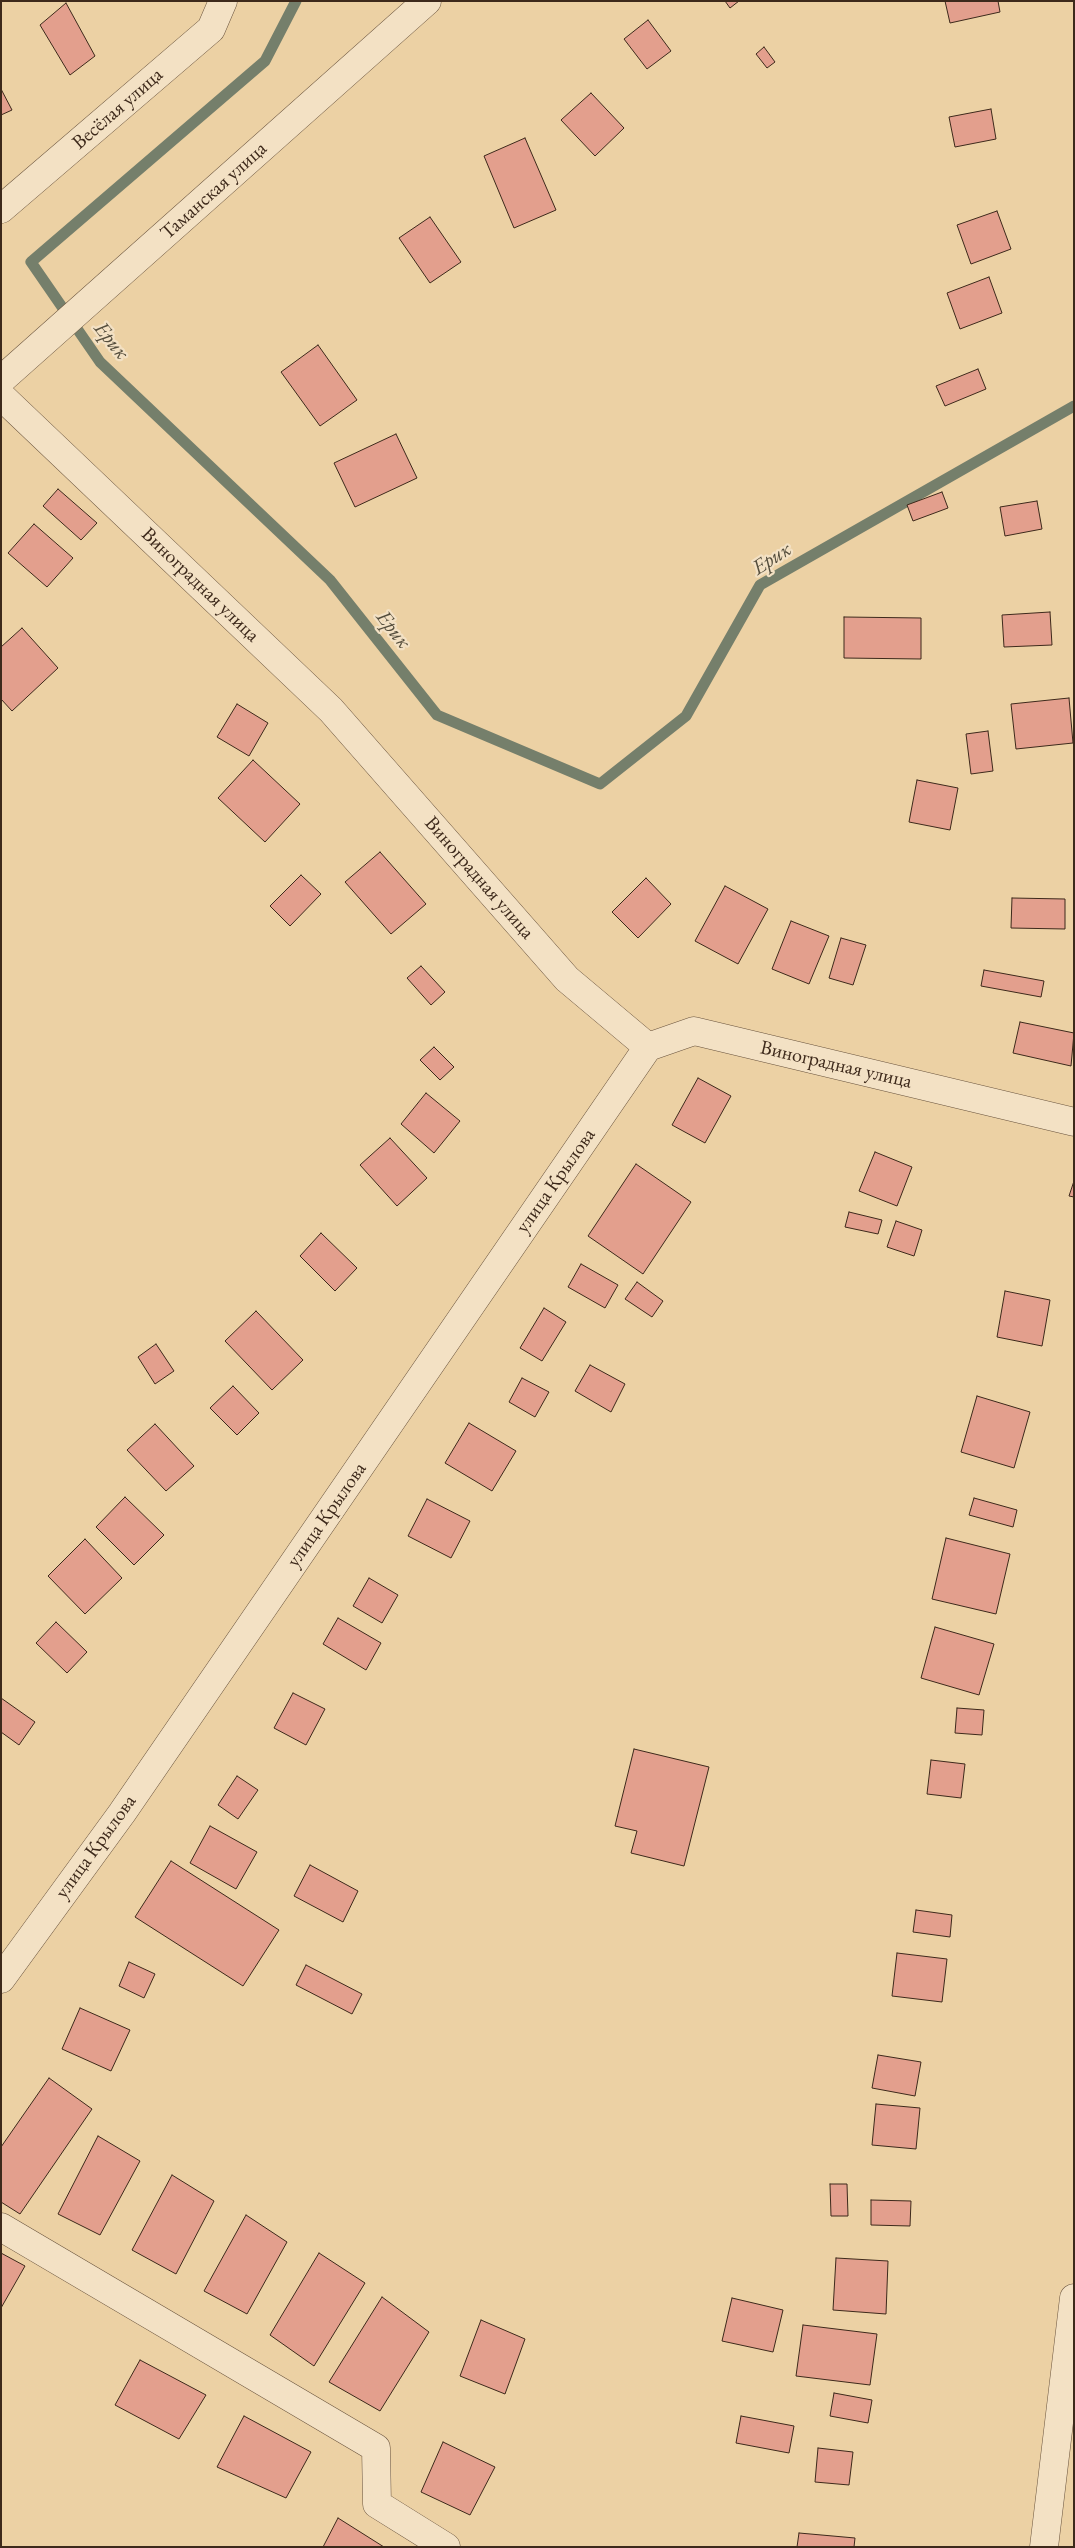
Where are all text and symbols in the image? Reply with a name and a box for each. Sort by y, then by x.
street label: Весёлая улица [68,63,168,155]
street label: Таманская улица [156,137,272,245]
water label: Ерик [88,317,134,365]
street label: Виноградная улица [136,523,264,647]
water label: Ерик [748,537,796,581]
water label: Ерик [370,606,416,654]
street label: Виноградная улица [419,812,539,944]
street label: Виноградная улица [758,1036,914,1094]
street label: улица Крылова [511,1124,601,1238]
street label: улица Крылова [282,1458,372,1572]
street label: улица Крылова [50,1790,142,1904]

